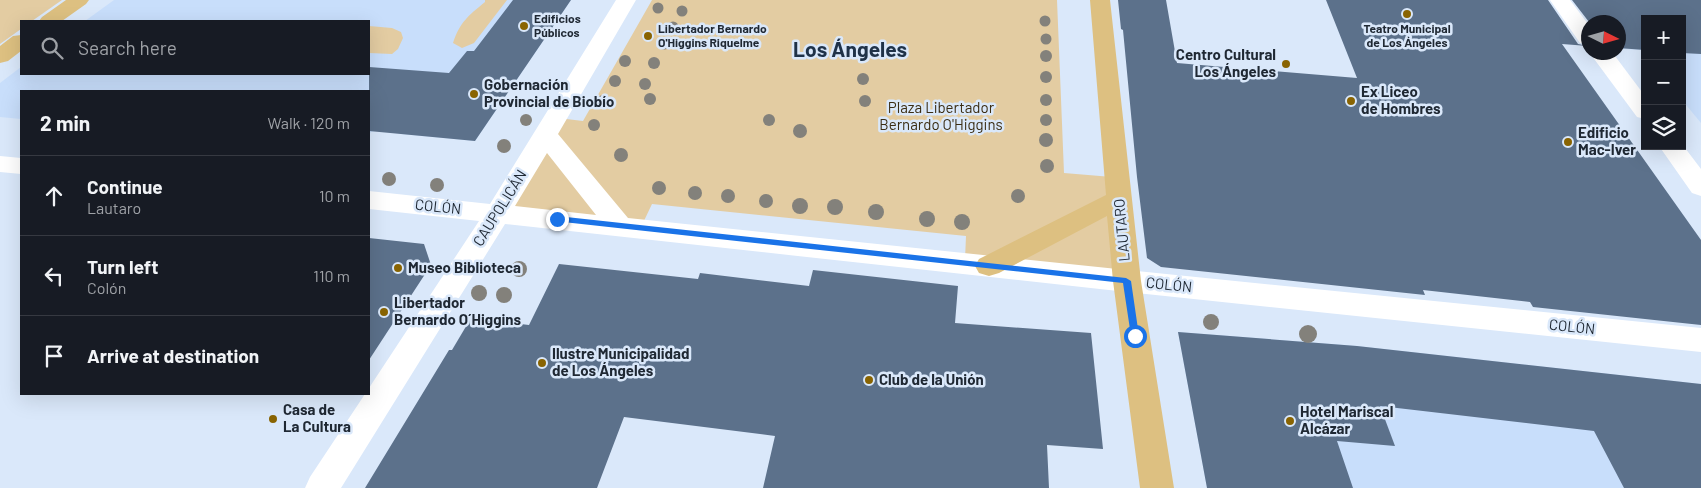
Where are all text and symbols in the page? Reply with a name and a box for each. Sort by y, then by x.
marker: Teatro Municipal de Los Ángeles [1401,8,1413,20]
place label: Edificios Públicos [534,11,581,39]
north arrow [1581,15,1626,60]
map controls [1641,15,1686,150]
button: + [1641,15,1686,60]
search box [20,20,370,75]
marker: Edificios Públicos [518,20,530,32]
place label: Libertador Bernardo O'Higgins Riquelme [658,21,767,49]
place label: Teatro Municipal de Los Ángeles [1363,21,1451,49]
marker: Libertador Bernardo O'Higgins Riquelme [642,30,654,42]
icon: search [38,34,66,62]
text: Search here [78,36,177,59]
district label: Los Ángeles [793,36,907,61]
place label: Centro Cultural Los Ángeles [1176,45,1276,80]
marker: Centro Cultural Los Ángeles [1280,58,1292,70]
button: − [1641,60,1686,105]
place label: Gobernación Provincial de Biobío [484,75,614,110]
place label: Ex Liceo de Hombres [1361,82,1441,117]
marker: Gobernación Provincial de Biobío [468,88,480,100]
marker: Ex Liceo de Hombres [1345,95,1357,107]
park label: Plaza Libertador Bernardo O'Higgins [879,98,1003,133]
button: layers [1641,105,1686,150]
text: 2 min [40,110,90,135]
text: Walk · 120 m [267,113,350,132]
place label: Edificio Mac-Iver [1578,123,1636,158]
marker: Edificio Mac-Iver [1562,136,1574,148]
street label: CAUPOLICÁN [469,166,530,249]
text: Continue [87,175,163,198]
icon: ahead [40,182,68,210]
text: 10 m [319,186,350,205]
street label: COLÓN [414,195,462,217]
text: Lautaro [87,198,141,217]
street label: LAUTARO [1109,198,1133,262]
route end [546,208,569,231]
text: Turn left [87,255,158,278]
place label: Museo Biblioteca [408,258,521,276]
icon: left [40,262,68,290]
marker: Museo Biblioteca [392,262,404,274]
text: 110 m [313,266,350,285]
street label: COLÓN [1145,273,1193,295]
text: Colón [87,278,126,297]
place label: Libertador Bernardo O´Higgins [394,293,522,328]
marker: Libertador Bernardo O´Higgins [378,306,390,318]
street label: COLÓN [1548,315,1596,337]
route start [1124,325,1147,348]
icon: arrive [40,342,68,370]
text: Arrive at destination [87,344,259,367]
place label: Ilustre Municipalidad de Los Ángeles [552,344,689,379]
marker: Ilustre Municipalidad de Los Ángeles [536,357,548,369]
place label: Club de la Unión [879,370,984,388]
marker: Club de la Unión [863,374,875,386]
place label: Casa de La Cultura [283,400,351,435]
place label: Hotel Mariscal Alcázar [1300,402,1393,437]
marker: Casa de La Cultura [267,413,279,425]
marker: Hotel Mariscal Alcázar [1284,415,1296,427]

